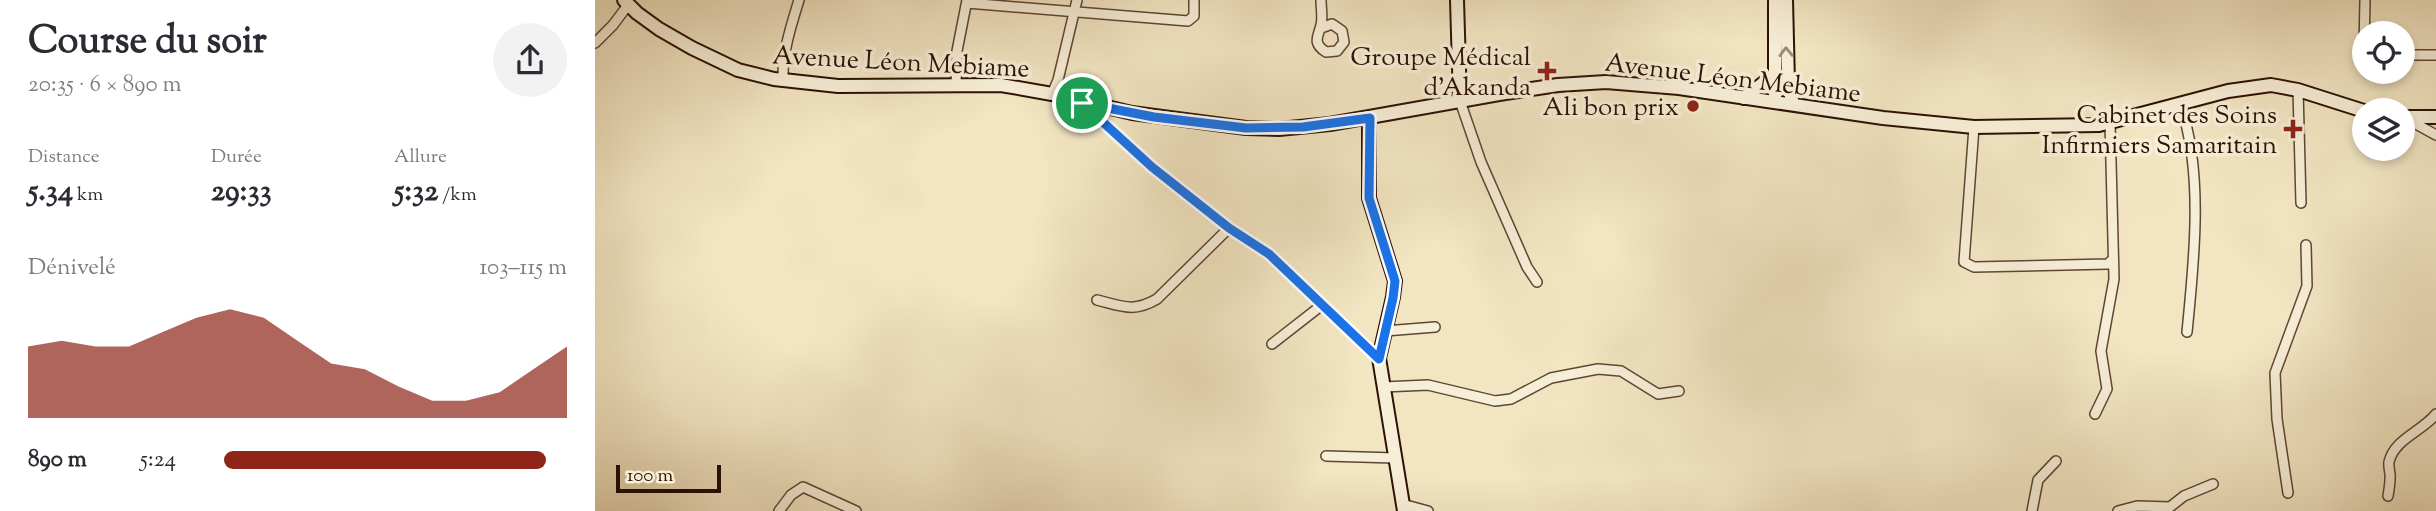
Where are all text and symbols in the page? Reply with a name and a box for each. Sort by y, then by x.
text: Course du soir [28,16,267,70]
map controls [2352,21,2415,161]
button: locate [2352,21,2415,84]
button: share [493,23,567,97]
street label: Avenue Léon Mebiame [771,38,1030,89]
place label: Groupe Médical d'Akanda [1350,40,1531,107]
street label: Avenue Léon Mebiame [1603,45,1863,114]
one-way arrow [1779,47,1794,58]
marker: Groupe Médical d'Akanda [1537,61,1557,81]
text: 20:35 · 6 × 890 m [28,69,182,102]
pin [1052,73,1112,133]
icon: arrive [1063,84,1101,122]
place label: Ali bon prix [1543,90,1679,127]
marker: Ali bon prix [1685,98,1701,114]
place label: Cabinet des Soins Infirmiers Samaritain [2042,98,2277,165]
button: layers [2352,98,2415,161]
marker: Cabinet des Soins Infirmiers Samaritain [2283,119,2303,139]
text: Distance [28,144,100,171]
text: Durée [211,144,262,171]
text: Allure [394,144,447,171]
text: 5.34 [28,171,73,214]
text: 29:33 [211,171,272,214]
text: 5:32 [394,171,438,214]
text: km [73,182,103,209]
text: /km [438,182,477,209]
text: Dénivelé [28,252,116,285]
text: 103–115 m [479,252,567,285]
text: 890 m [28,444,87,477]
text: 5:24 [140,444,176,477]
scale bar [616,462,721,494]
text: 100 m [627,463,673,490]

